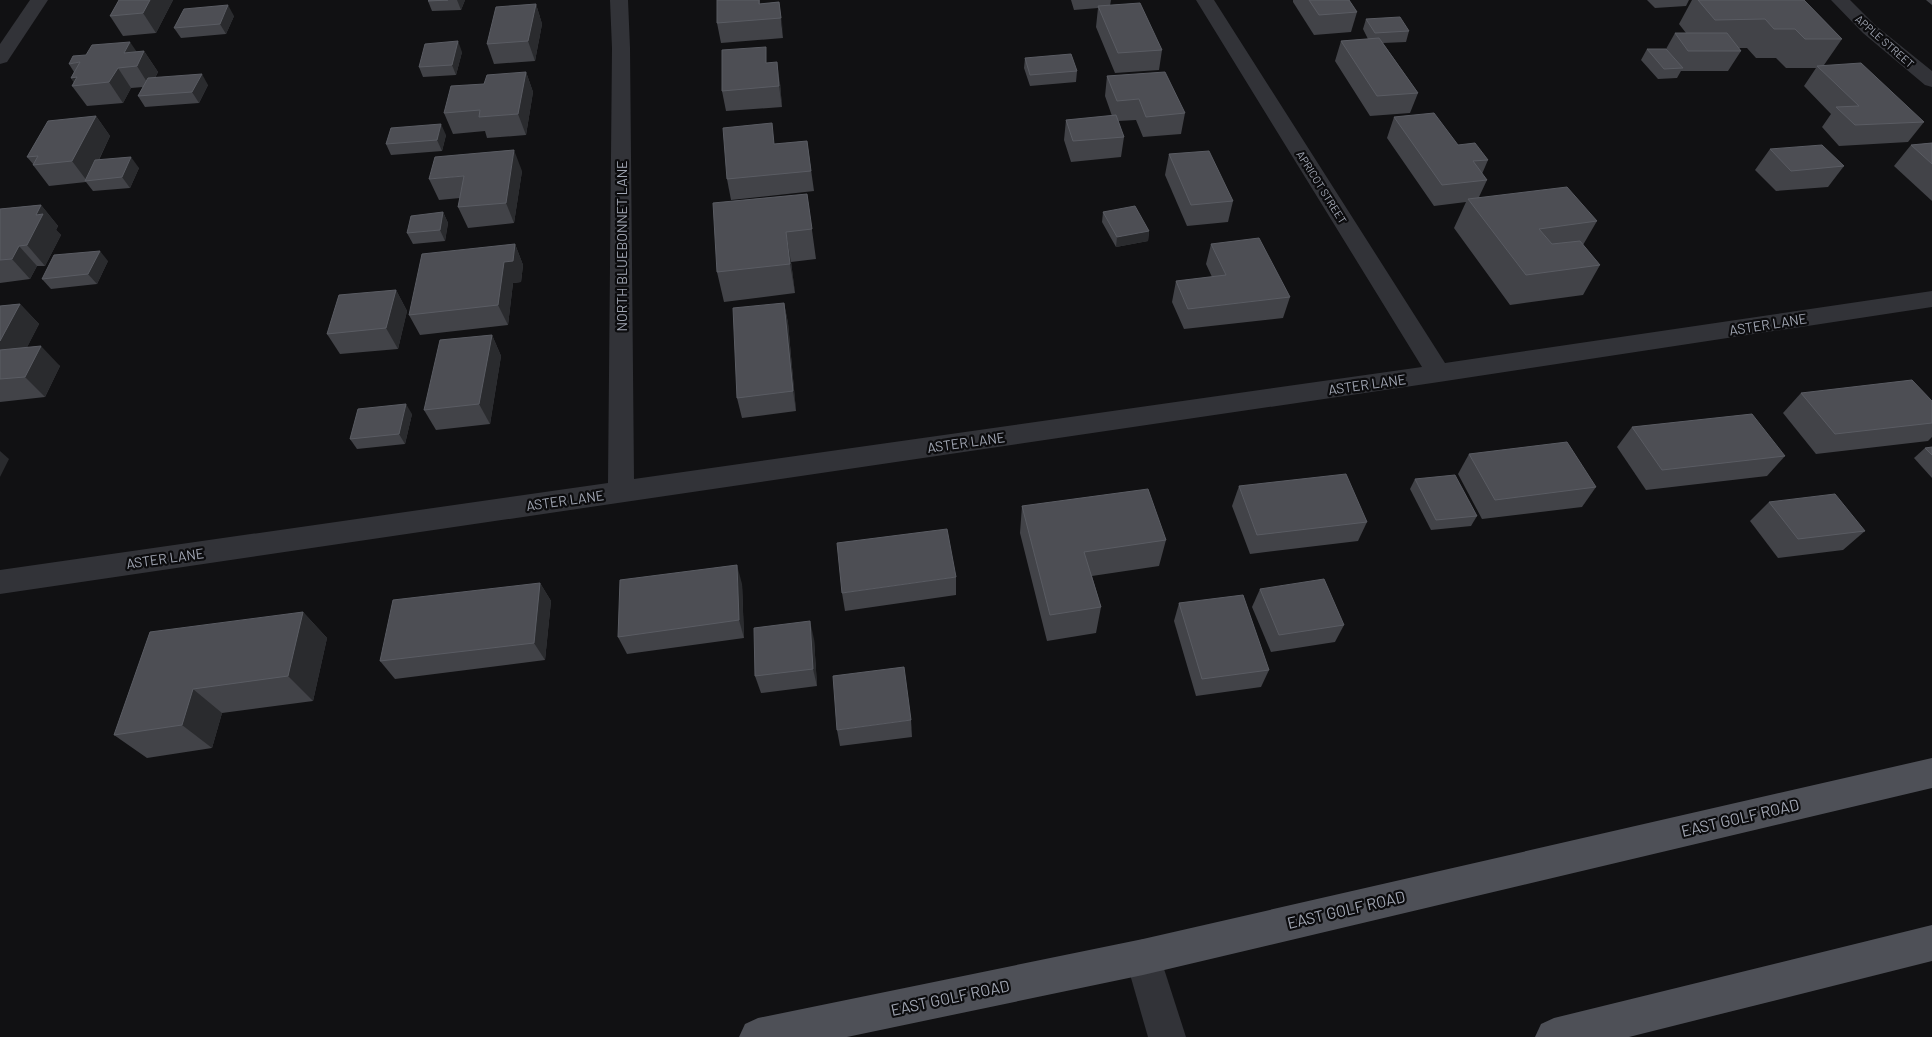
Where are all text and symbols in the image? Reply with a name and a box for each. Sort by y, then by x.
street label: APPLE STREET [1853,12,1917,70]
street label: APRICOT STREET [1294,148,1350,226]
street label: NORTH BLUEBONNET LANE [613,161,630,331]
street label: ASTER LANE [1728,309,1808,339]
street label: ASTER LANE [1327,370,1407,398]
street label: ASTER LANE [926,428,1006,456]
street label: ASTER LANE [525,486,605,514]
street label: ASTER LANE [125,544,205,572]
street label: EAST GOLF ROAD [1679,794,1801,840]
street label: EAST GOLF ROAD [1285,886,1407,932]
street label: EAST GOLF ROAD [889,975,1011,1019]

